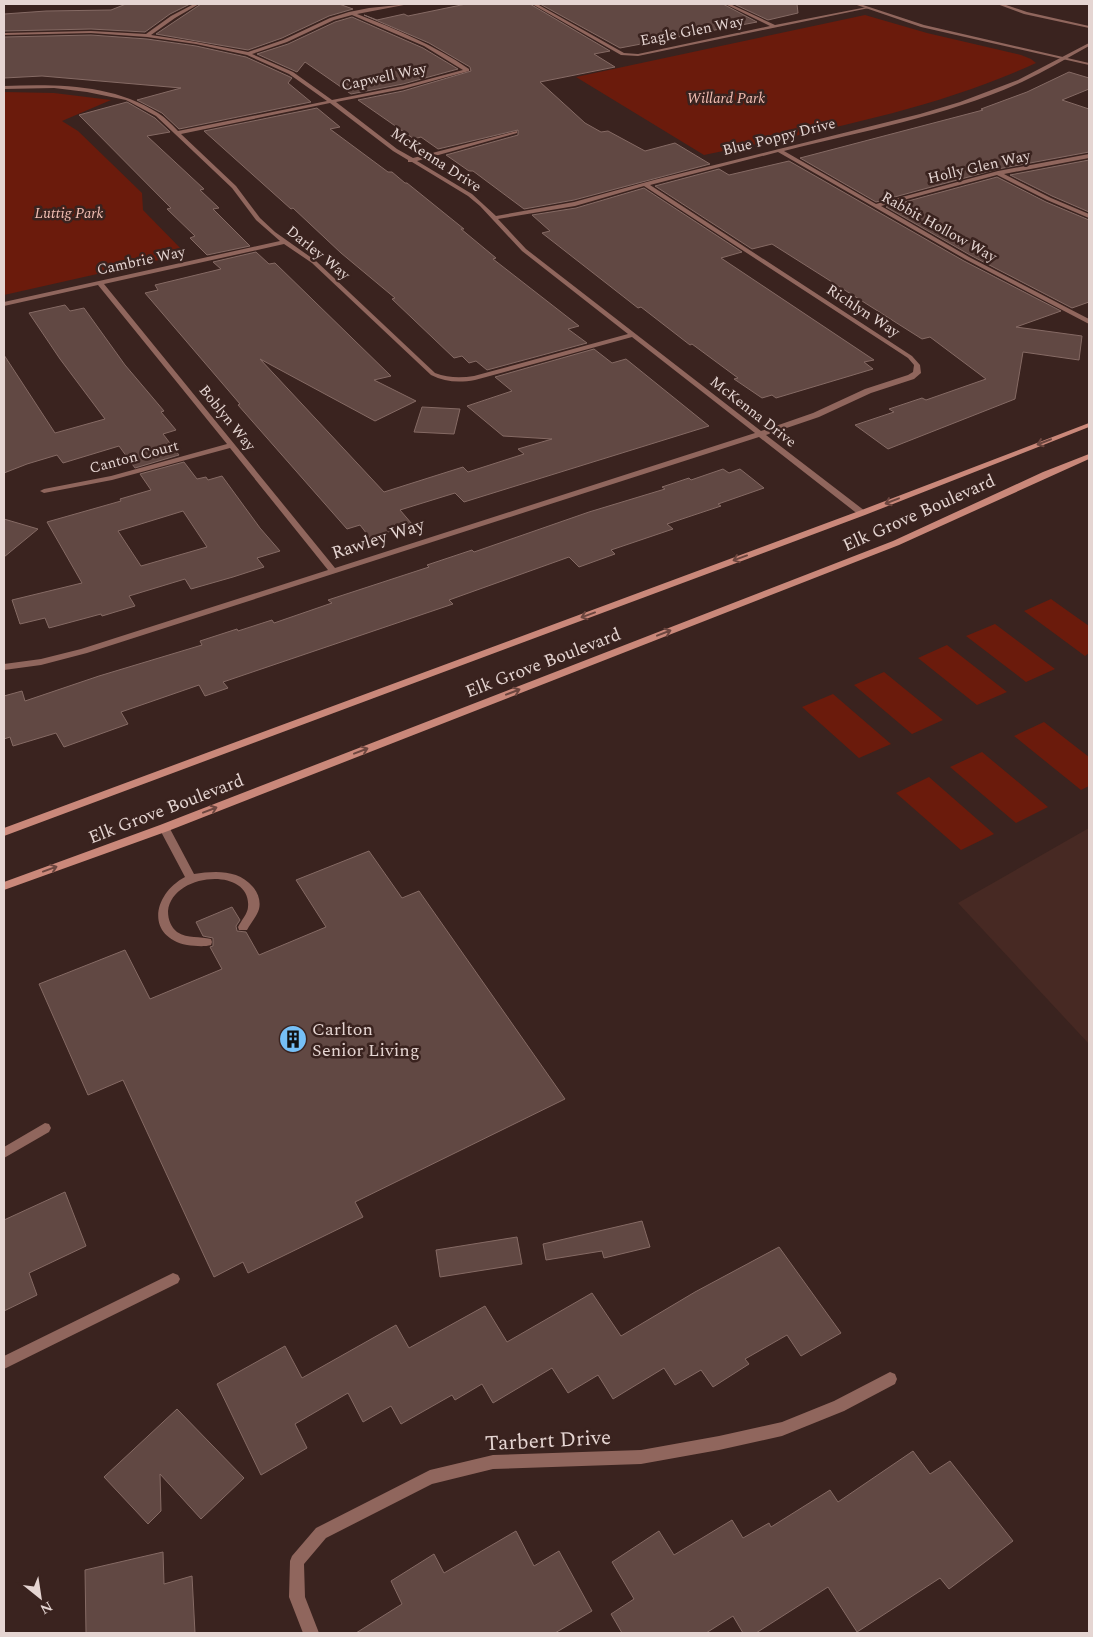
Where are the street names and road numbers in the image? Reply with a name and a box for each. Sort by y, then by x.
street label: Eagle Glen Way [638,10,747,52]
street label: Capwell Way [339,57,430,97]
street label: Blue Poppy Drive [720,112,838,162]
street label: McKenna Drive [386,122,486,198]
street label: Holly Glen Way [925,144,1033,190]
street label: Rabbit Hollow Way [877,186,1002,269]
street label: Darley Way [281,220,356,286]
street label: Cambrie Way [95,240,188,282]
street label: Richlyn Way [822,279,905,344]
street label: McKenna Drive [705,371,801,453]
street label: Boblyn Way [193,380,261,457]
street label: Canton Court [87,434,181,480]
street label: Elk Grove Boulevard [838,467,1000,559]
street label: Rawley Way [328,511,429,567]
street label: Elk Grove Boulevard [461,621,625,705]
street label: Elk Grove Boulevard [84,767,248,851]
street label: Tarbert Drive [484,1422,612,1460]

